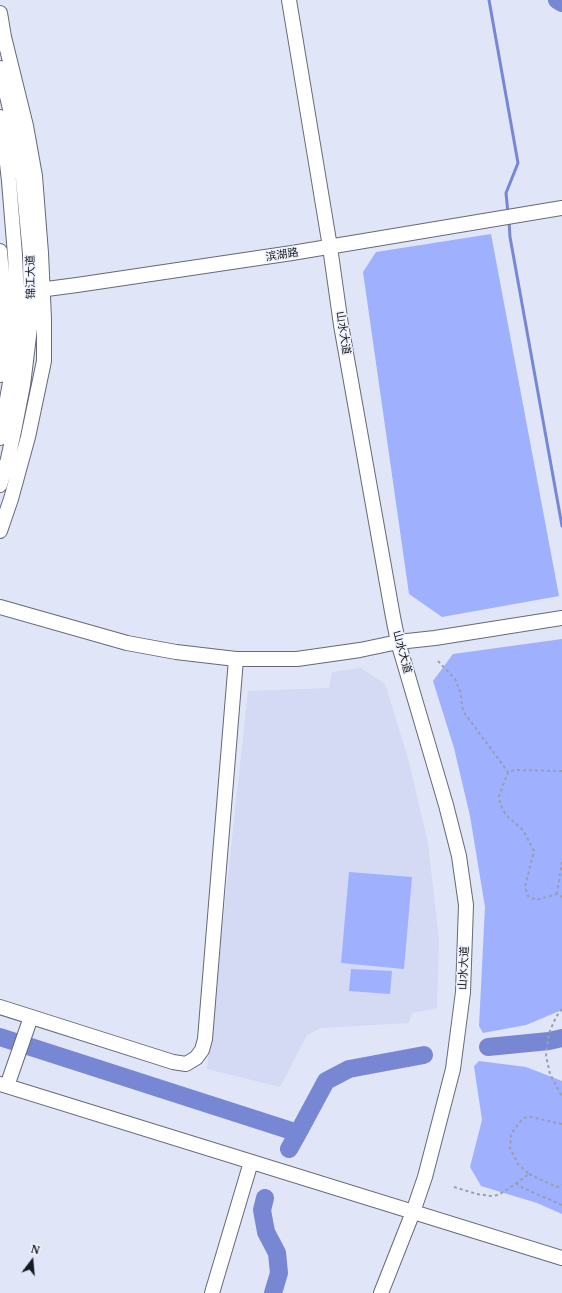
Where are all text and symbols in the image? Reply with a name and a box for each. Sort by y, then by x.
street label: 滨湖路 [265,246,299,264]
street label: 锦江大道 [24,255,38,299]
street label: 山水大道 [333,310,353,356]
street label: 山水大道 [390,629,414,675]
street label: 山水大道 [456,946,472,990]
north arrow [12,1241,52,1281]
text: N [29,1241,42,1257]

